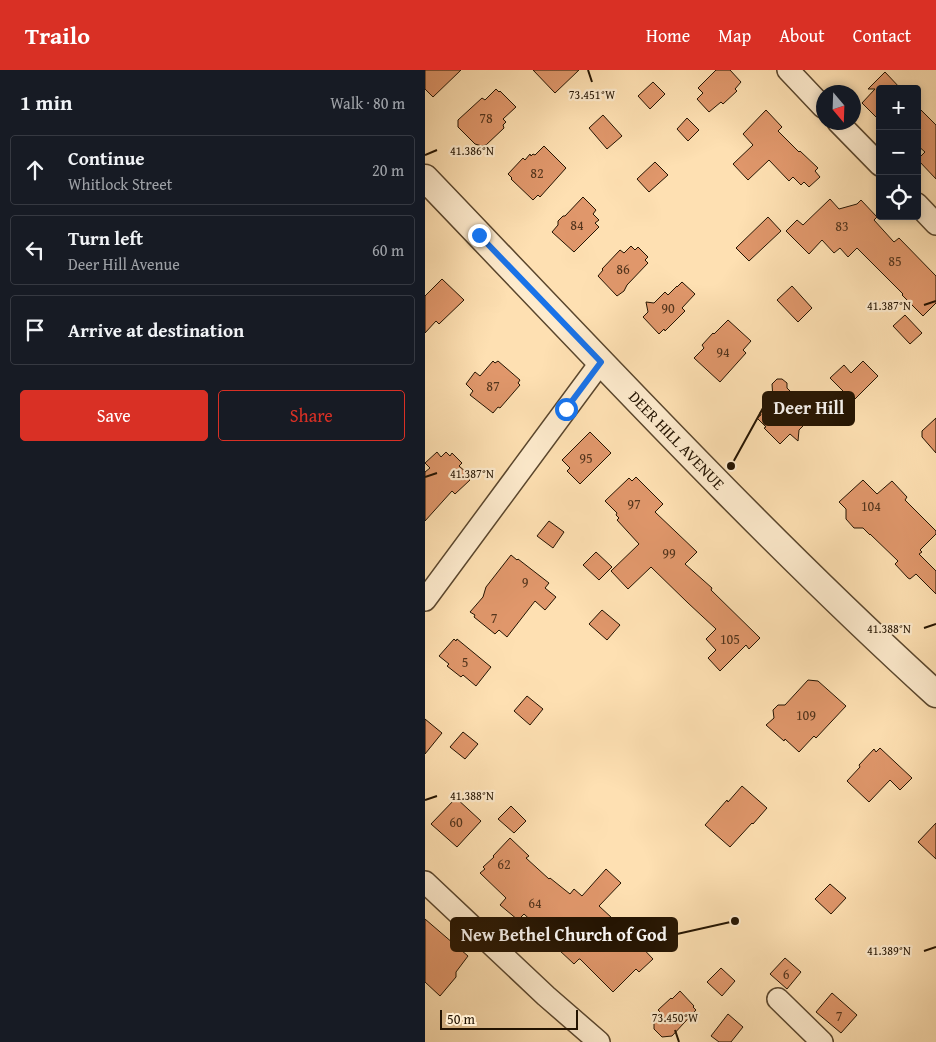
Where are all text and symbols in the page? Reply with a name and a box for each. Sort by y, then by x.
text: Trailo [25,18,90,53]
text: Home [646,22,690,49]
text: Map [718,22,751,49]
text: About [779,22,825,49]
text: Contact [853,22,911,49]
north arrow [816,85,861,130]
map controls [876,85,921,220]
button: + [876,85,921,130]
text: 73.451°W [569,86,616,103]
text: 1 min [20,87,72,118]
text: Walk · 80 m [330,91,405,115]
house number: 78 [479,108,493,128]
button: − [876,130,921,175]
text: 41.386°N [450,142,494,159]
text: Continue [68,144,145,172]
icon: ahead [21,156,49,184]
text: 20 m [372,158,404,182]
house number: 82 [530,163,544,183]
text: Whitlock Street [68,172,172,196]
button: locate [876,175,921,220]
house number: 84 [570,215,584,235]
house number: 83 [835,216,849,236]
text: Turn left [68,224,143,252]
route end [468,224,491,247]
icon: left [21,236,49,264]
text: 60 m [372,238,404,262]
house number: 85 [888,251,902,271]
text: Deer Hill Avenue [68,252,180,276]
house number: 86 [616,259,630,279]
text: 41.387°N [867,297,911,314]
house number: 90 [661,298,675,318]
icon: arrive [21,316,49,344]
text: Arrive at destination [68,316,244,344]
house number: 94 [716,342,730,362]
house number: 87 [486,376,500,396]
street label: DEER HILL AVENUE [623,385,731,495]
button: Save [20,390,208,441]
button: Share [218,390,405,441]
callout: Deer Hill [763,392,854,425]
text: Deer Hill [774,394,845,421]
route start [555,398,578,421]
house number: 95 [579,448,593,468]
text: 41.387°N [450,465,494,482]
house number: 97 [627,494,641,514]
house number: 104 [861,496,881,516]
house number: 99 [662,543,676,563]
house number: 9 [522,572,529,592]
house number: 7 [491,608,498,628]
text: 41.388°N [867,620,911,637]
house number: 105 [720,629,740,649]
house number: 5 [462,652,468,672]
house number: 109 [796,705,816,725]
text: 41.388°N [450,787,494,804]
house number: 60 [449,812,463,832]
house number: 62 [497,854,511,874]
house number: 64 [528,893,542,913]
callout: New Bethel Church of God [451,918,677,951]
text: New Bethel Church of God [461,921,668,948]
text: 41.389°N [867,942,911,959]
house number: 6 [783,964,790,984]
house number: 7 [836,1006,843,1026]
scale bar [440,1007,577,1030]
text: 50 m [447,1009,475,1029]
text: 73.450°W [652,1009,699,1026]

